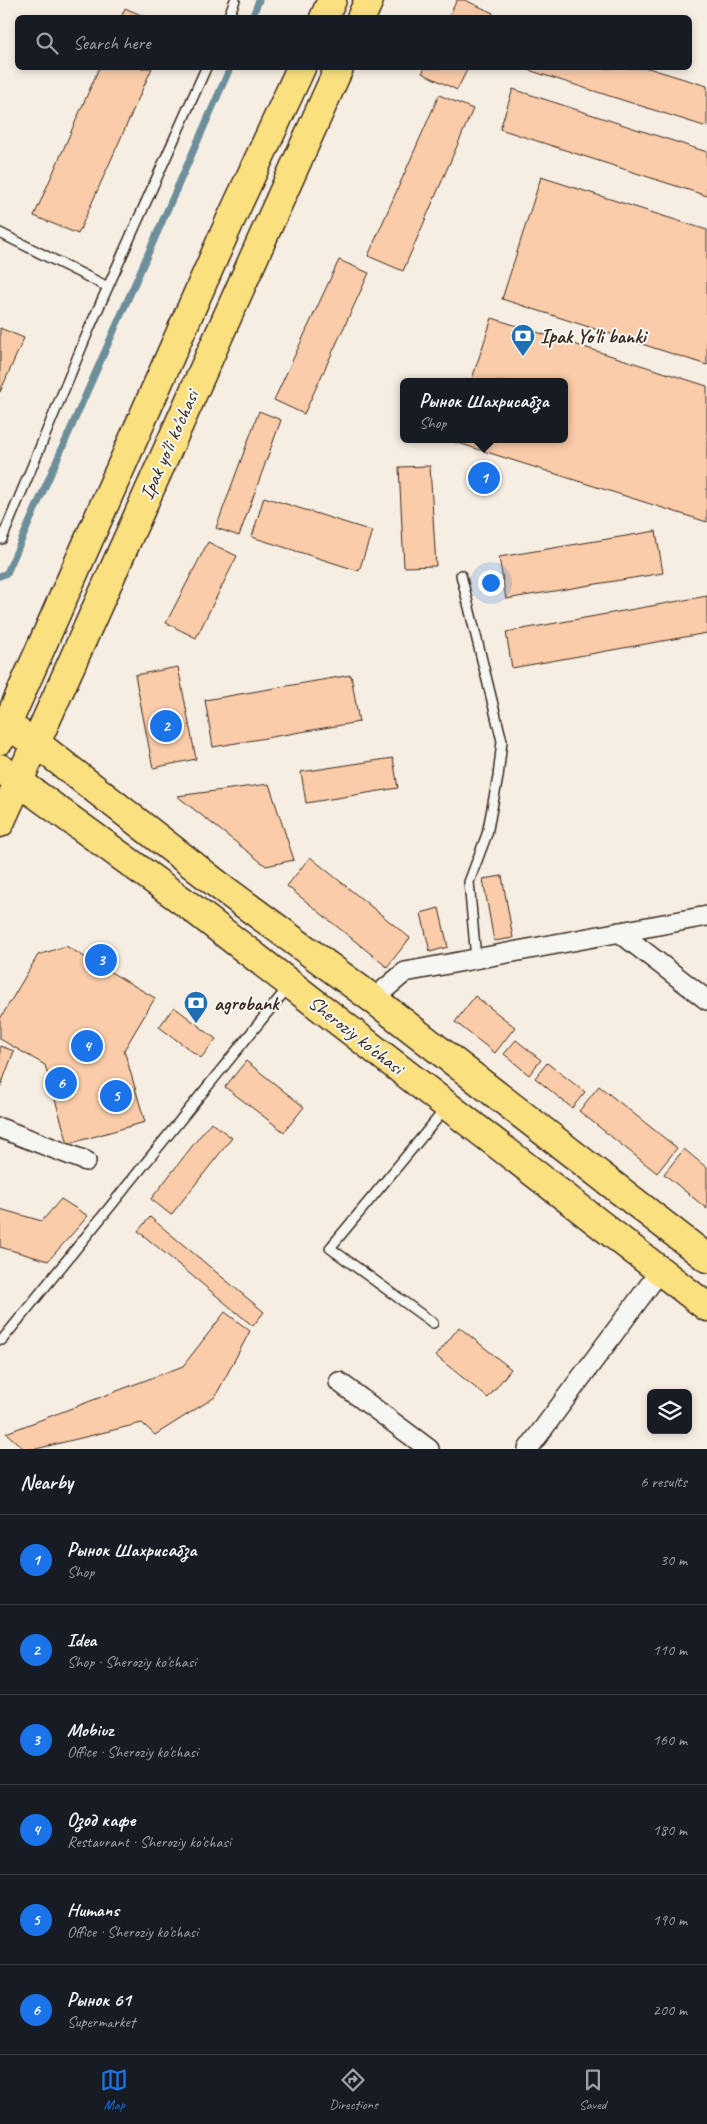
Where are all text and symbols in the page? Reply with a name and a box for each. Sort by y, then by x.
search box [15,15,692,70]
icon: search [33,29,61,57]
text: Search here [73,31,150,55]
bank icon: Ipak Yo'li banki [510,323,536,357]
place label: Ipak Yo'li banki [540,324,649,349]
popup [400,378,568,443]
street label: Ipak yo'li ko'chasi [134,384,205,504]
text: Рынок Шахрисабза [419,389,549,413]
text: Shop [419,413,446,433]
pin: 1 [468,459,500,497]
your location [478,570,504,596]
pin: 2 [150,707,182,745]
pin: 3 [85,941,117,979]
bank icon: agrobank [183,990,209,1024]
street label: Sheroziy ko'chasi [303,990,410,1081]
place label: agrobank [214,991,280,1016]
pin: 4 [71,1027,103,1065]
pin: 6 [45,1064,77,1102]
pin: 5 [100,1077,132,1115]
map controls [647,1389,692,1434]
button: layers [647,1389,692,1434]
text: Nearby [20,1469,73,1495]
text: 6 results [640,1472,687,1492]
text: Рынок Шахрисабза [67,1538,197,1562]
text: 1 [32,1550,40,1570]
text: 30 m [660,1550,687,1570]
text: Shop [67,1562,94,1582]
text: Idea [67,1628,96,1652]
text: 2 [32,1640,40,1660]
text: 110 m [653,1640,687,1660]
text: Shop · Sheroziy ko'chasi [67,1652,196,1672]
text: Mobiuz [67,1718,113,1742]
text: 3 [32,1730,40,1750]
text: 160 m [653,1730,687,1750]
text: Office · Sheroziy ko'chasi [67,1742,198,1762]
text: Озод кафе [67,1808,136,1832]
text: 4 [32,1820,40,1840]
text: 180 m [653,1820,687,1840]
text: Restaurant · Sheroziy ko'chasi [67,1832,231,1852]
text: Humans [67,1898,119,1922]
text: 5 [33,1910,39,1930]
text: 190 m [653,1910,687,1930]
text: Office · Sheroziy ko'chasi [67,1922,198,1942]
text: Рынок 61 [67,1988,131,2012]
text: 6 [32,2000,40,2020]
text: 200 m [653,2000,687,2020]
text: Supermarket [67,2012,135,2032]
tab: Map [100,2066,128,2113]
tab: Directions [329,2066,378,2113]
tab: Saved [579,2066,607,2113]

